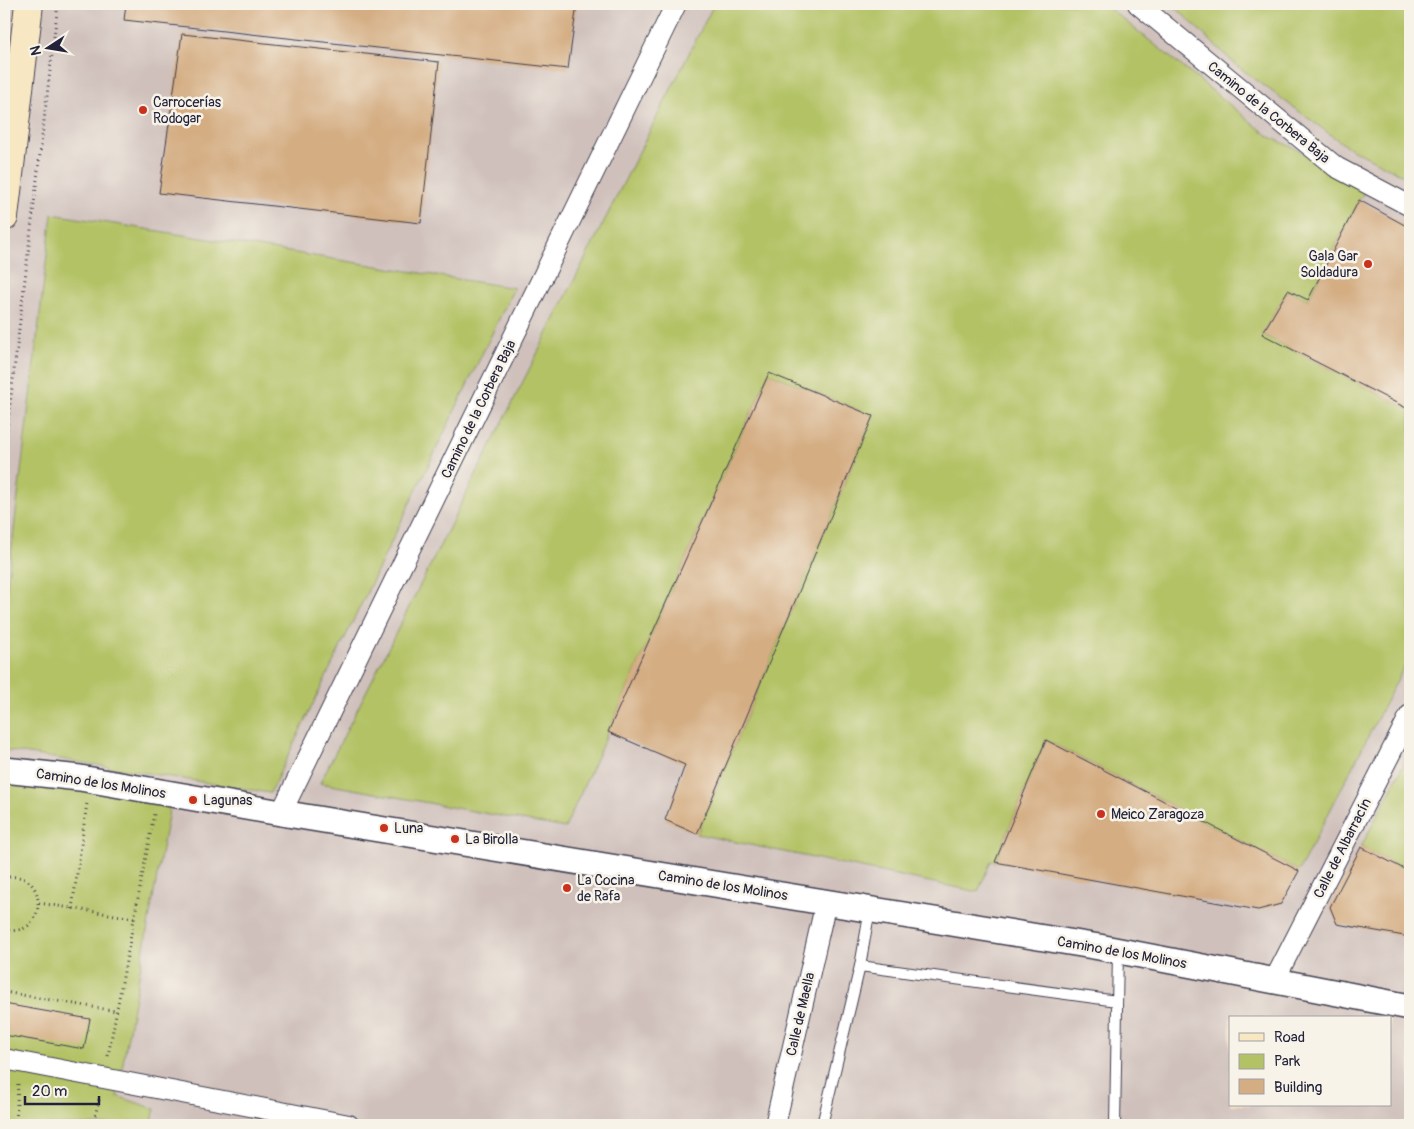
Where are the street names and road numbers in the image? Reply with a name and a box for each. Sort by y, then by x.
street label: Camino de la Corbera Baja [1204,58,1333,167]
street label: Camino de la Corbera Baja [437,337,519,481]
street label: Camino de los Molinos [35,765,168,802]
street label: Calle de Albarracín [1310,795,1375,901]
street label: Camino de los Molinos [657,867,790,904]
street label: Camino de los Molinos [1056,933,1189,972]
street label: Calle de Maella [783,971,818,1058]

